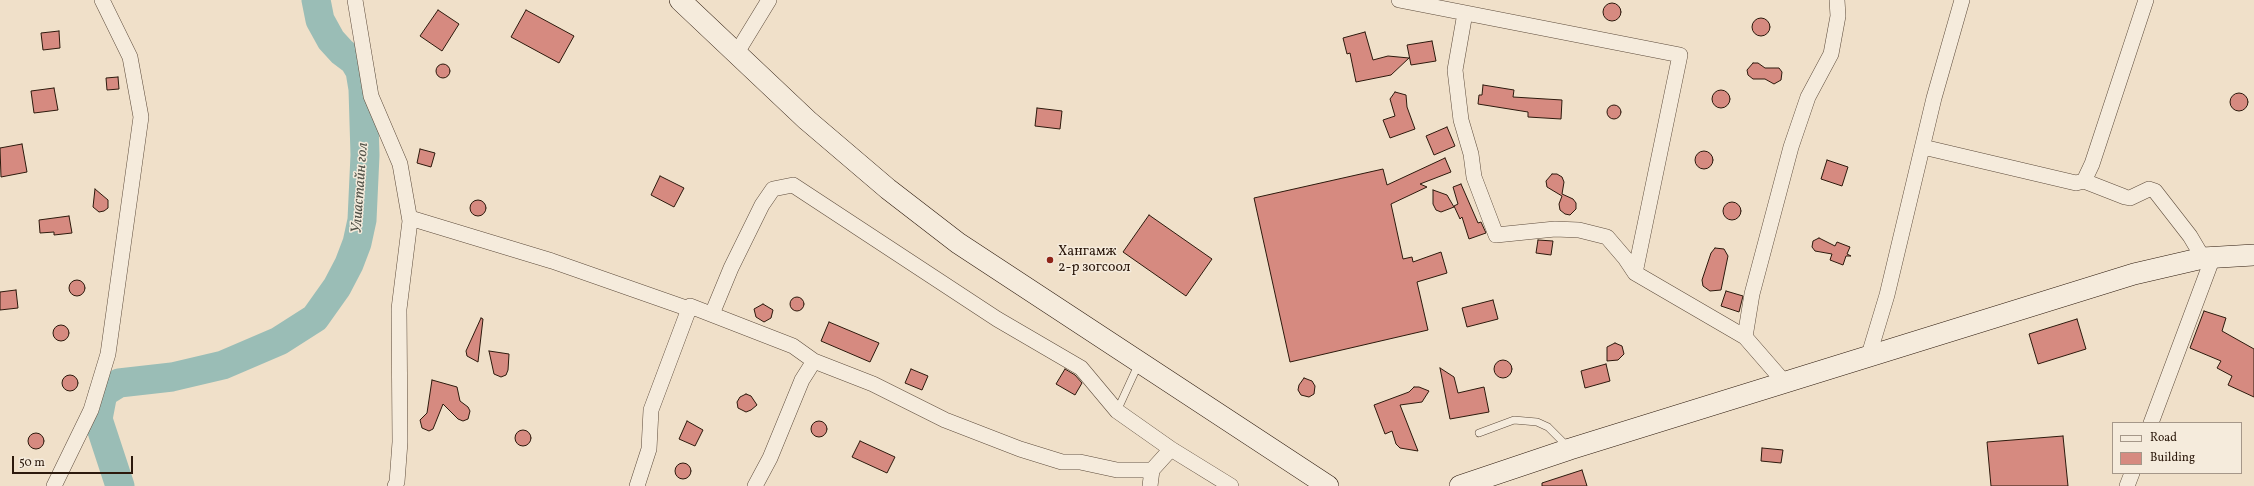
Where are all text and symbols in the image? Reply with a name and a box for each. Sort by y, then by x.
water label: Улиастайн гол [349,142,373,234]
place label: Хангамж 2-р зогсоол [1058,244,1130,276]
marker: Хангамж 2-р зогсоол [1045,255,1055,265]
legend [2112,422,2242,474]
text: Road [2150,430,2177,446]
scale bar [14,448,135,474]
text: Building [2150,450,2195,466]
text: 50 m [19,455,45,471]

